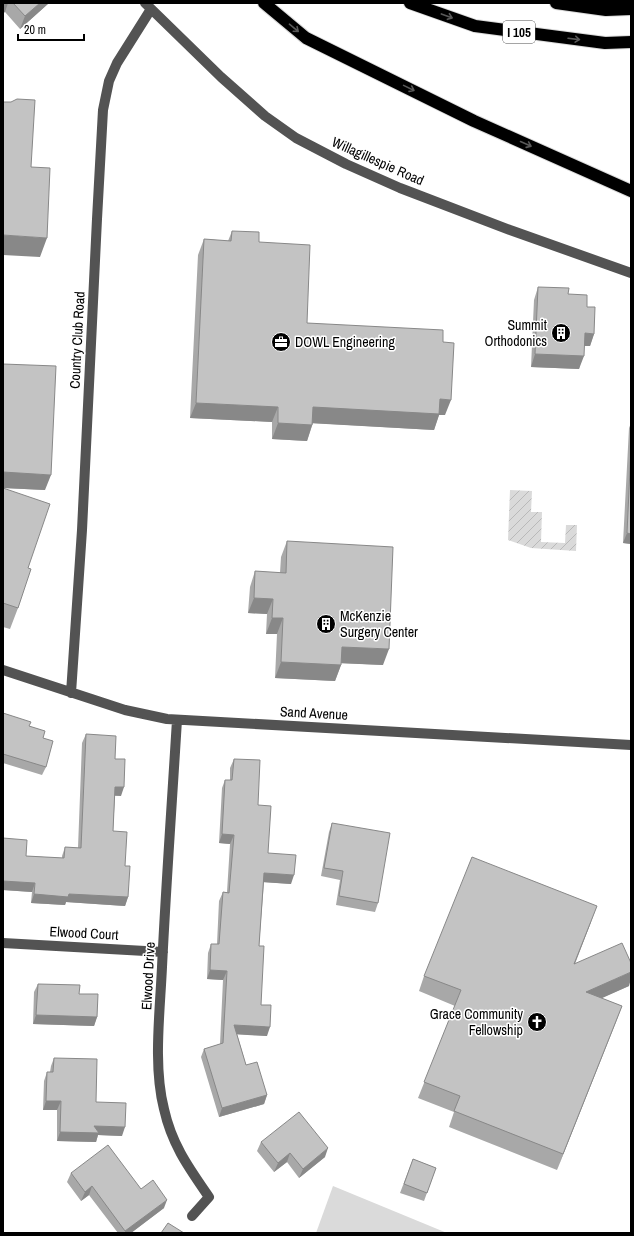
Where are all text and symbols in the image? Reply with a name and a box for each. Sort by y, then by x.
one-way arrow [440,13,453,20]
scale bar [18,16,84,42]
road number: I 105 [503,21,535,43]
text: 20 m [24,22,46,38]
one-way arrow [289,23,299,32]
one-way arrow [567,35,580,43]
one-way arrow [402,85,414,93]
street label: Willagillespie Road [329,133,427,189]
one-way arrow [520,141,532,148]
street label: Country Club Road [65,291,89,389]
place label: Summit Orthodonics [484,316,547,350]
building icon: Summit Orthodonics [550,322,572,344]
office icon: DOWL Engineering [270,331,292,353]
place label: DOWL Engineering [295,333,395,351]
place label: McKenzie Surgery Center [340,607,418,641]
building icon: McKenzie Surgery Center [315,613,337,635]
street label: Sand Avenue [280,702,348,724]
street label: Elwood Court [49,922,119,944]
street label: Elwood Drive [137,941,159,1011]
place label: Grace Community Fellowship [430,1005,523,1039]
church icon: Grace Community Fellowship [526,1011,548,1033]

